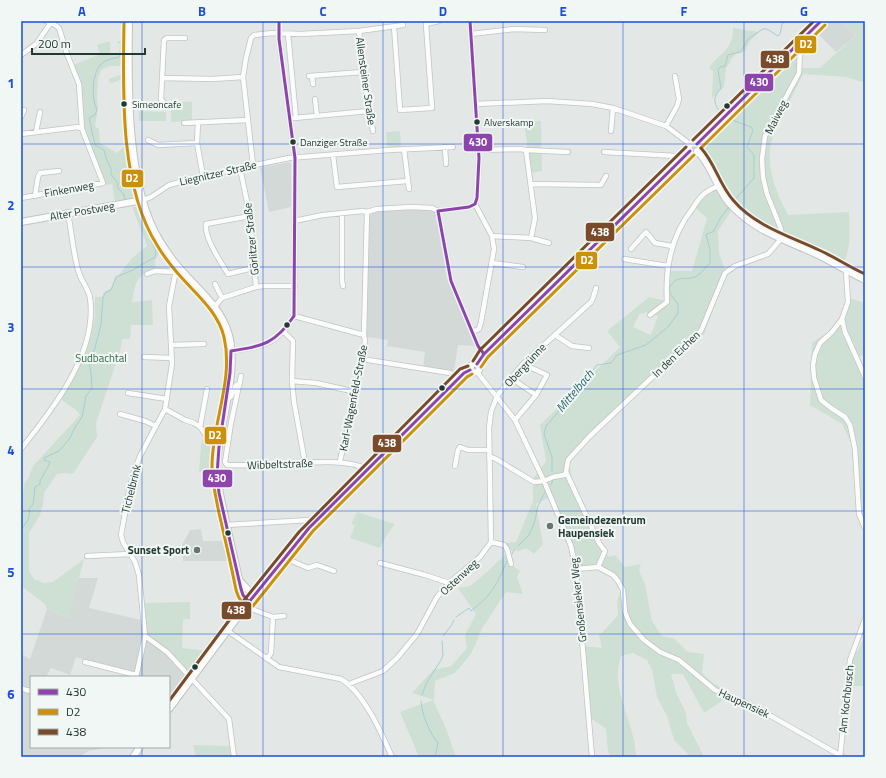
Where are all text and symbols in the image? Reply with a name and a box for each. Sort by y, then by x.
text: A [78,1,86,21]
text: B [198,1,206,21]
text: C [319,1,327,21]
text: D [439,1,447,21]
text: E [559,1,567,21]
text: F [681,1,688,21]
text: G [800,1,808,21]
scale bar [32,30,145,56]
text: 200 m [38,34,71,53]
line badge: D2 [794,35,817,54]
street label: Allensteiner Straße [352,36,380,126]
text: D2 [799,36,813,52]
line badge: 438 [760,50,790,69]
text: 438 [766,51,784,67]
text: 1 [7,73,15,93]
line badge: 430 [744,73,774,92]
text: 430 [750,74,768,90]
place label: Simeoncafe [132,97,181,112]
street label: Maiweg [761,97,792,137]
marker: Simeoncafe [119,99,129,109]
unlabelled marker [722,101,732,111]
place label: Alverskamp [484,115,534,130]
marker: Alverskamp [472,117,482,127]
line badge: 430 [463,133,493,152]
text: 430 [469,134,487,150]
place label: Danziger Straße [300,135,368,150]
marker: Danziger Straße [288,137,298,147]
street label: Liegnitzer Straße [178,156,259,190]
line badge: D2 [121,169,144,188]
text: D2 [125,170,139,186]
street label: Finkenweg [43,177,95,201]
text: 2 [7,195,15,215]
street label: Alter Postweg [48,197,116,225]
street label: Görlitzer Straße [239,201,263,276]
line badge: 438 [585,222,615,242]
text: 438 [591,224,609,240]
line badge: D2 [575,251,598,270]
text: D2 [580,252,594,268]
text: 3 [7,317,15,337]
unlabelled marker [282,320,292,330]
street label: In den Eichen [648,327,704,381]
street label: Obergrünne [500,339,550,391]
street label: Karl-Wagenfeld-Straße [335,343,371,452]
park label: Sudbachtal [75,350,127,366]
water label: Mittelbach [551,364,599,416]
unlabelled marker [437,383,447,393]
line badge: D2 [204,426,227,445]
text: D2 [208,427,222,443]
line badge: 438 [372,434,402,453]
text: 438 [378,435,396,451]
text: 4 [7,440,15,460]
street label: Wibbeltstraße [247,455,314,473]
street label: Tichelbrink [117,462,145,515]
line badge: 430 [202,469,233,488]
text: 430 [208,470,226,486]
place label: Gemeindezentrum Haupensiek [558,512,646,541]
marker: Gemeindezentrum Haupensiek [545,521,555,531]
unlabelled marker [223,528,233,538]
place label: Sunset Sport [128,542,189,558]
marker: Sunset Sport [192,545,202,555]
street label: Ostenweg [436,555,482,599]
street label: Großensieker Weg [566,557,590,643]
text: 5 [7,562,15,582]
line badge: 438 [221,601,252,620]
text: 438 [227,602,245,618]
unlabelled marker [190,662,200,672]
street label: Am Kochbusch [834,664,858,734]
legend [30,676,170,748]
text: 430 [66,682,86,701]
text: 6 [7,684,15,704]
street label: Haupensiek [716,684,773,722]
text: D2 [66,702,80,721]
text: 438 [66,722,86,741]

